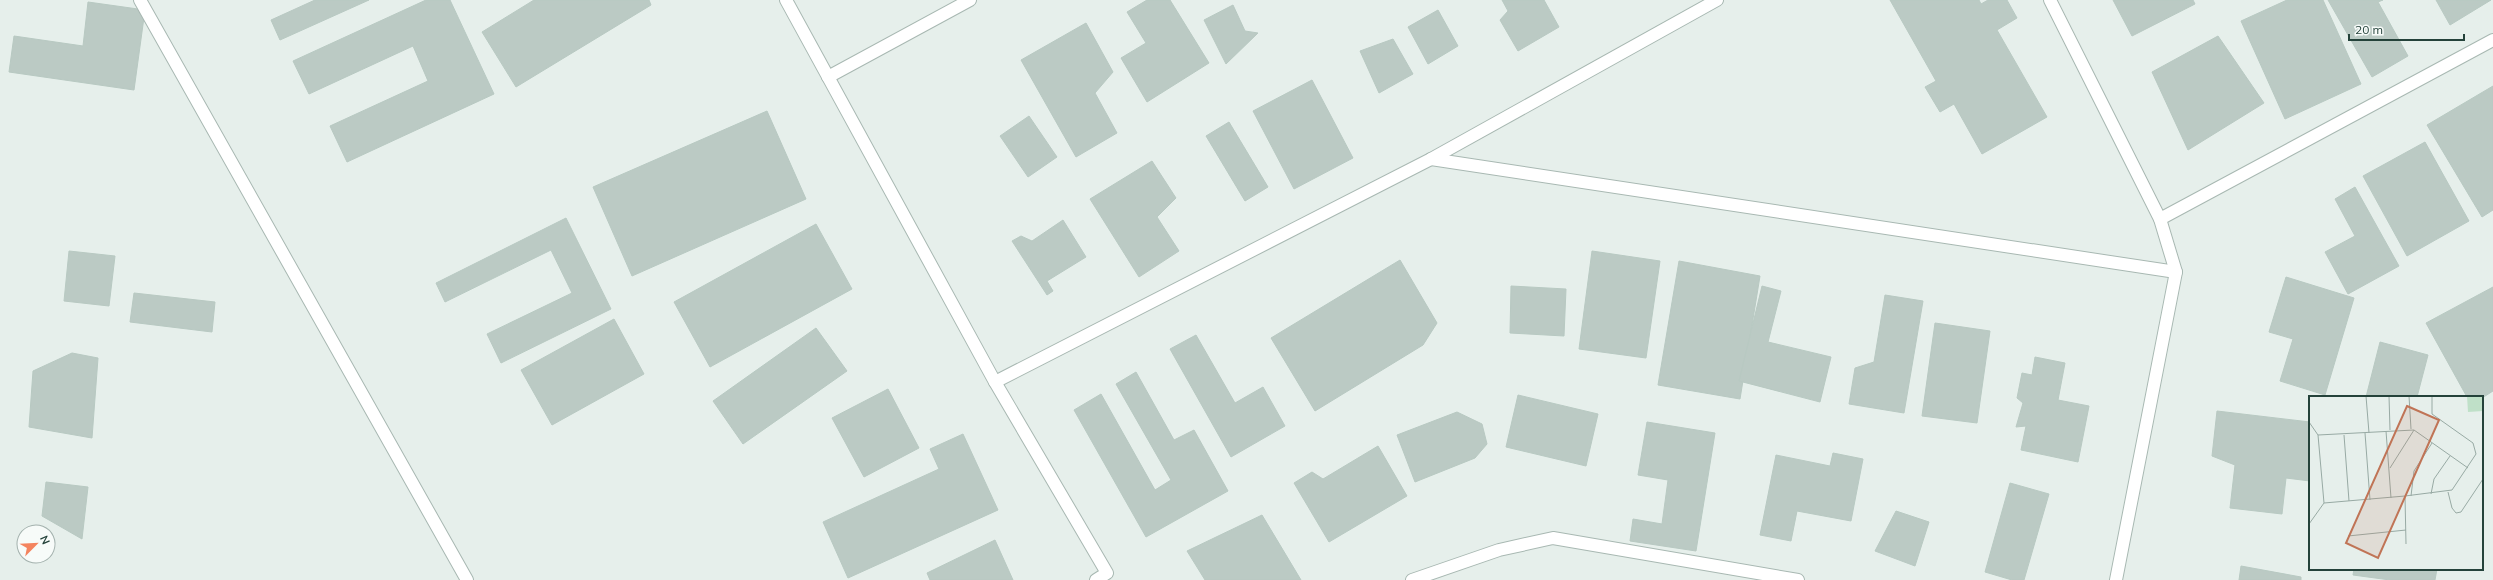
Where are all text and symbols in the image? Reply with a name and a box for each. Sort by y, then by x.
scale bar [2349,16,2464,42]
text: 20 m [2355,22,2383,37]
inset map [2309,396,2483,570]
north arrow [16,524,56,564]
text: N [37,533,53,547]

